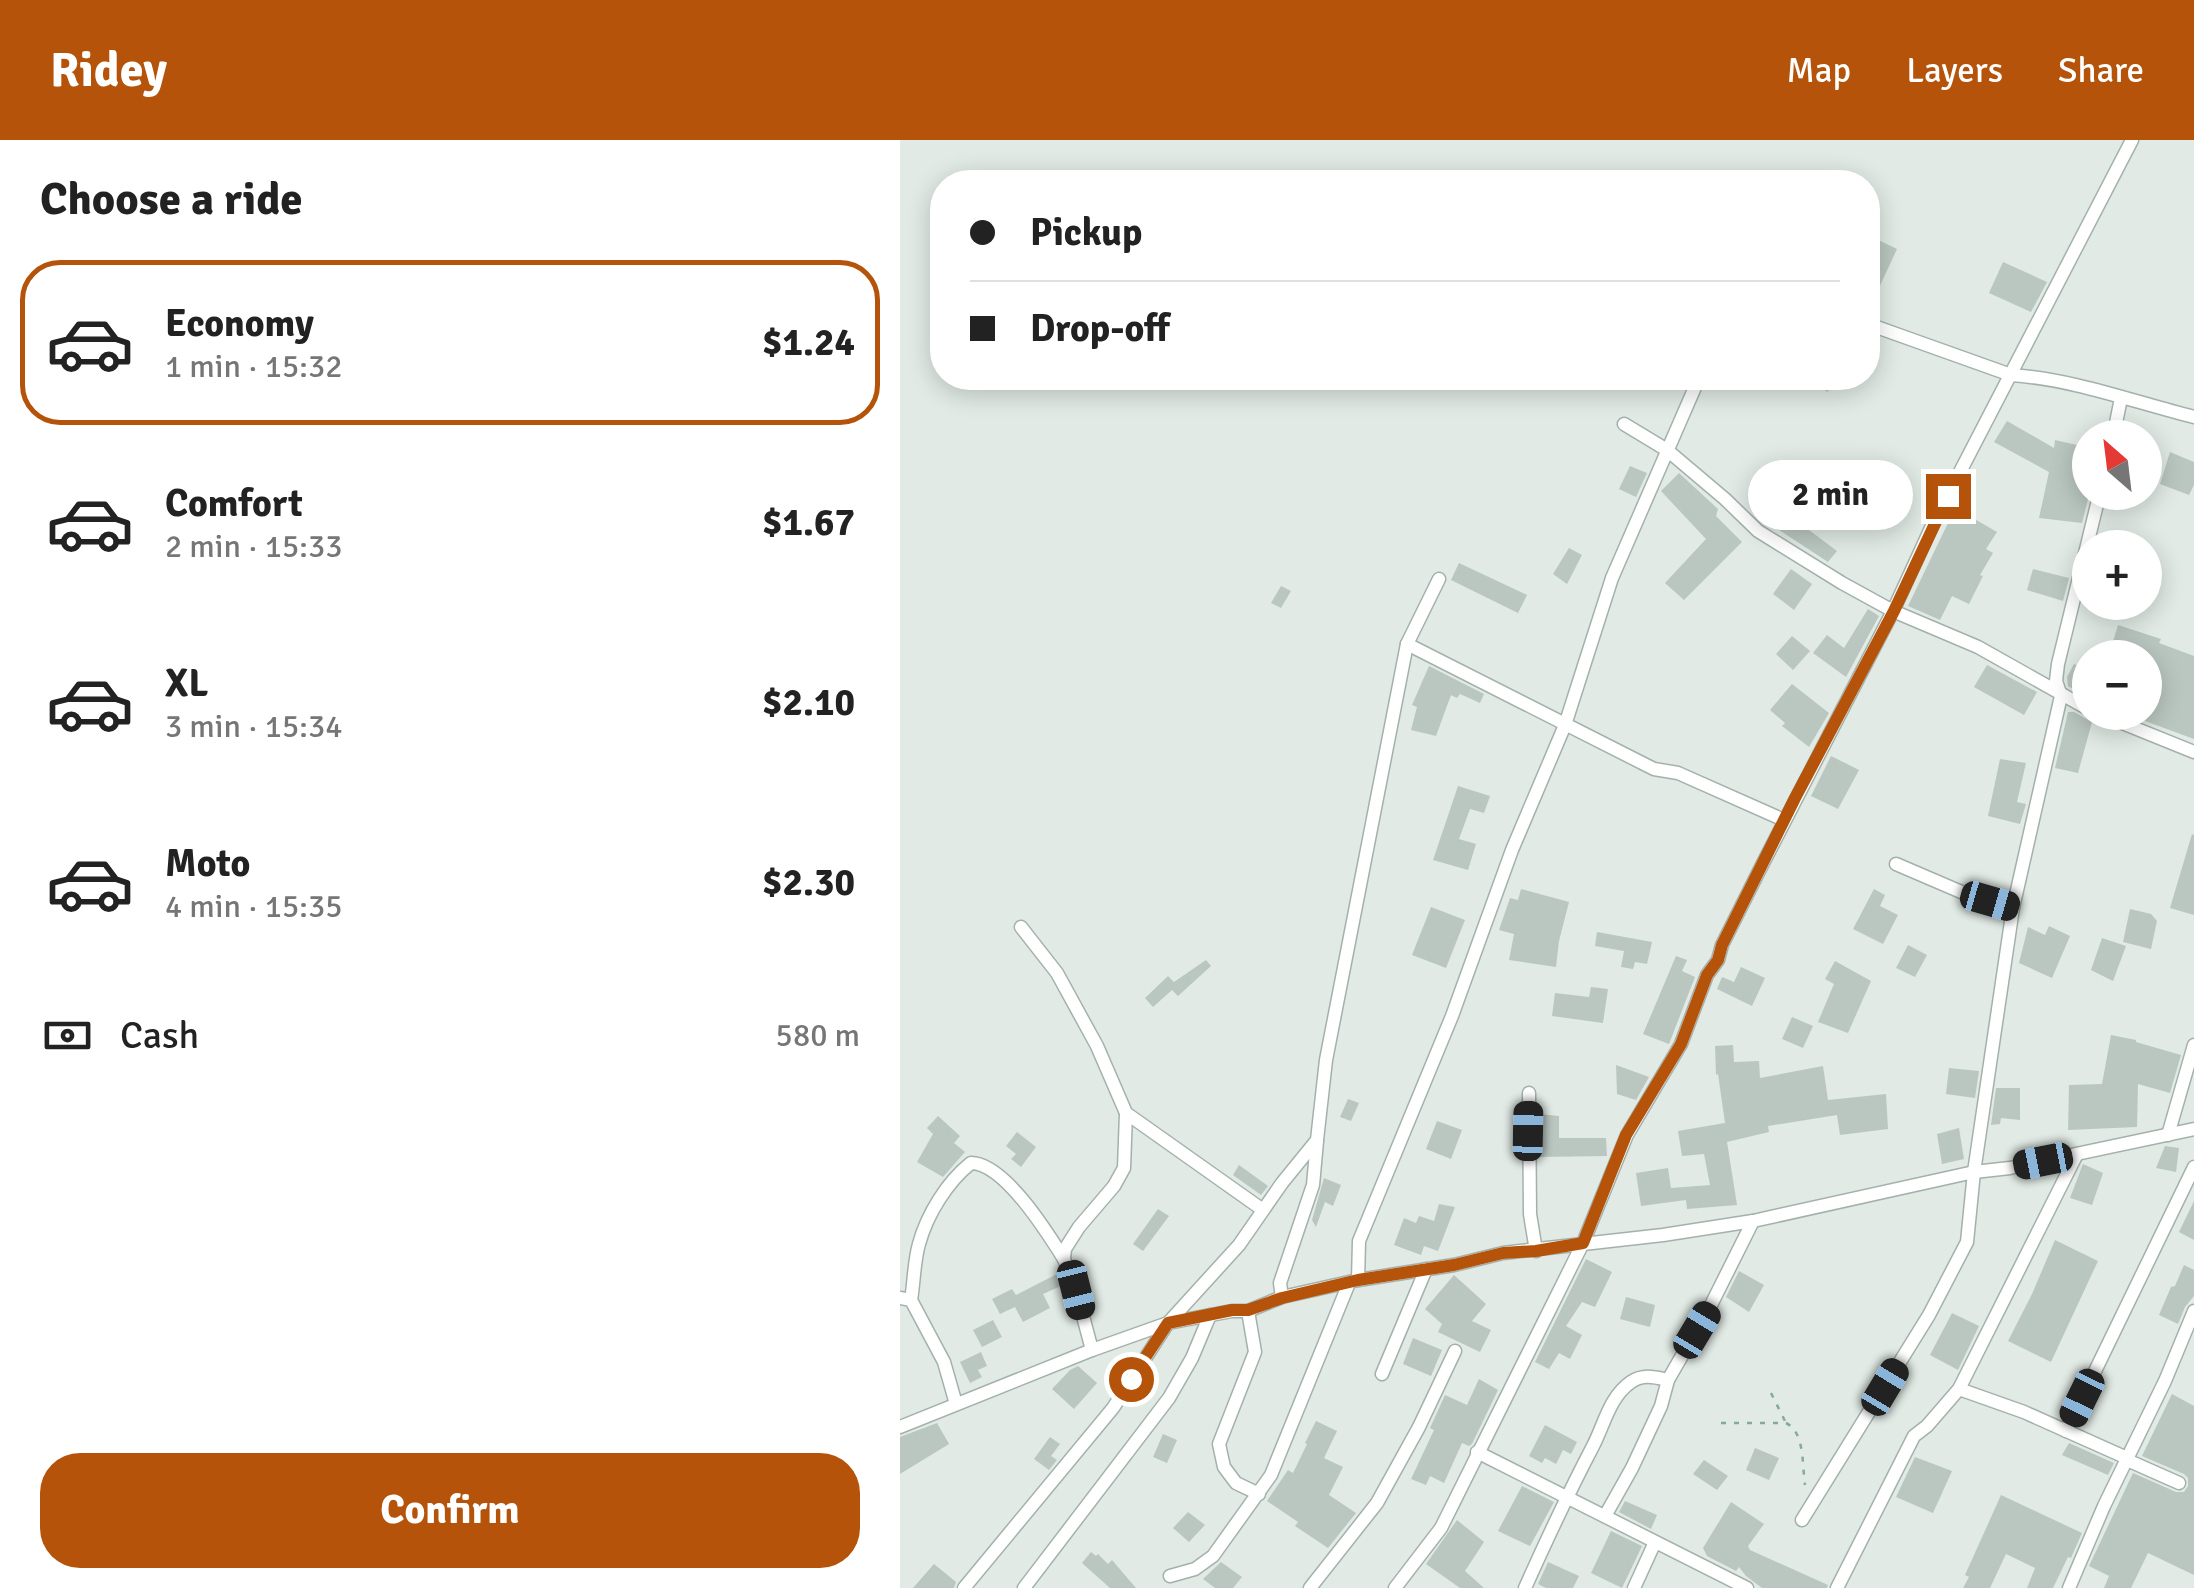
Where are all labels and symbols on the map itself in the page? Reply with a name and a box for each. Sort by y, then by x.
north arrow [2072,420,2162,510]
callout: 2 min [1748,461,1913,531]
route end [1926,474,1971,519]
car [1957,878,2023,924]
car [1512,1101,1544,1161]
car [2011,1141,2075,1181]
car [1054,1257,1098,1323]
car [1669,1297,1725,1363]
car [1857,1354,1913,1420]
route start [1109,1357,1154,1402]
car [2055,1364,2109,1432]

